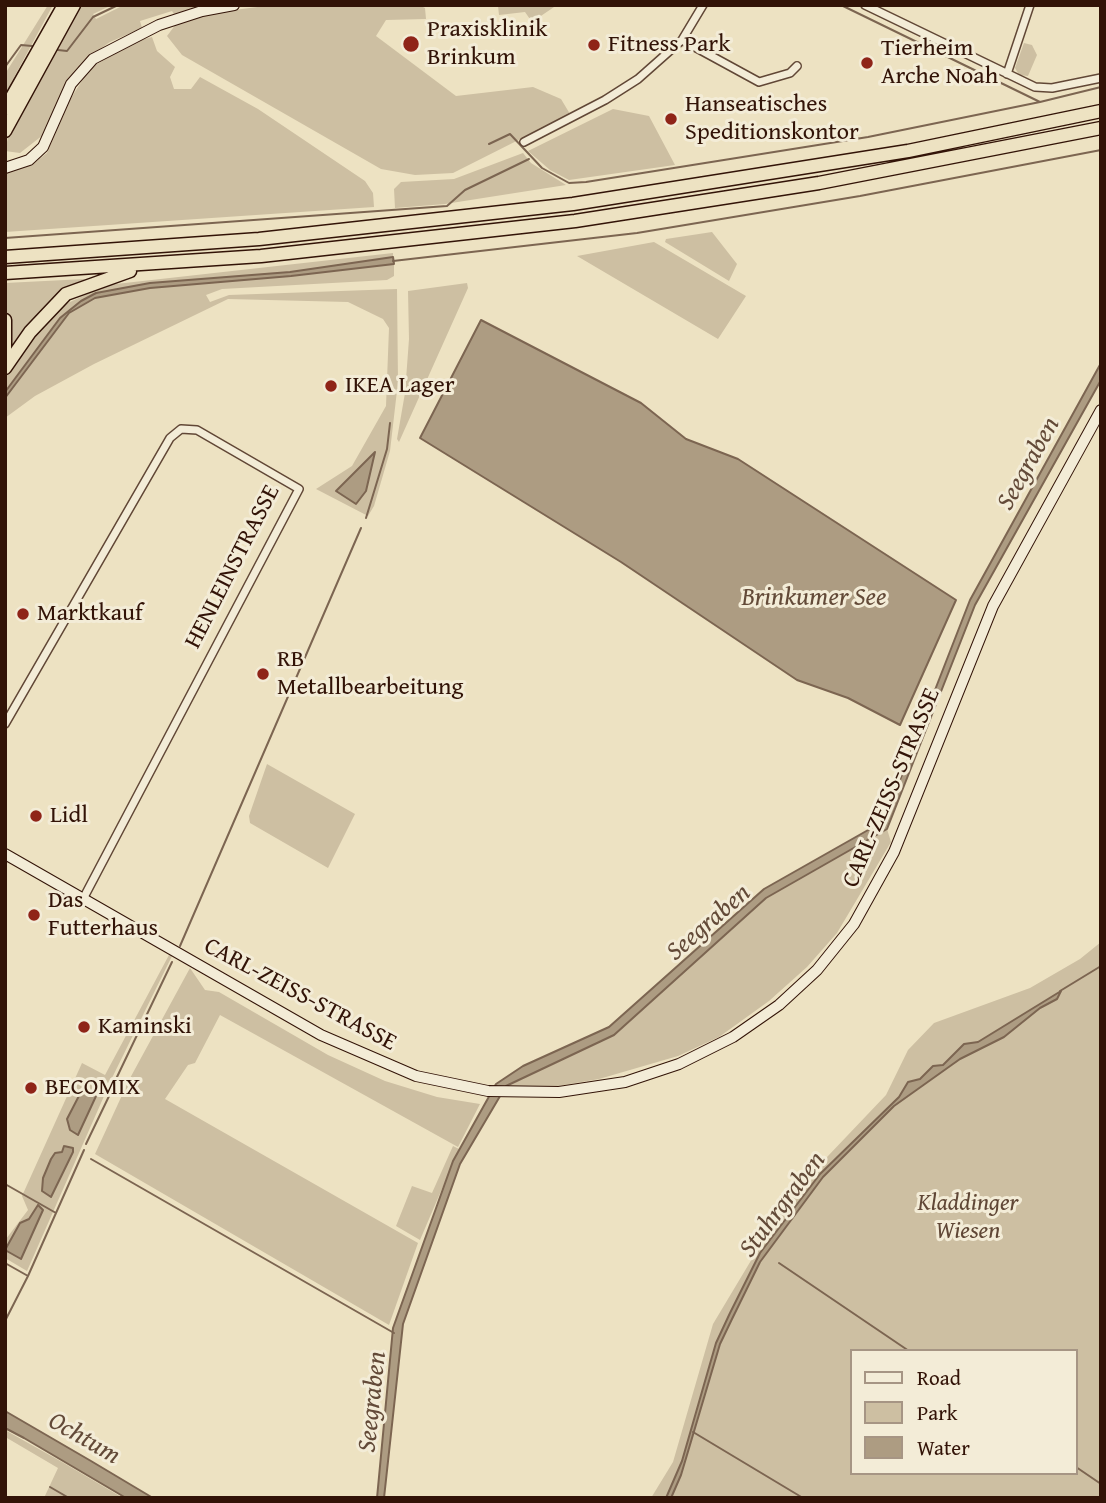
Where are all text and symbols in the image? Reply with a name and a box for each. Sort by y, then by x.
place label: Praxisklinik Brinkum [427,16,547,72]
place label: Fitness Park [608,31,730,59]
marker: Praxisklinik Brinkum [401,34,421,54]
place label: Tierheim Arche Noah [881,35,998,91]
marker: Fitness Park [586,37,602,53]
marker: Tierheim Arche Noah [859,55,875,71]
place label: Hanseatisches Speditionskontor [685,91,859,147]
marker: Hanseatisches Speditionskontor [663,111,679,127]
place label: IKEA Lager [345,372,455,400]
marker: IKEA Lager [323,378,339,394]
water label: Seegraben [991,412,1067,516]
street label: HENLEINSTRASSE [179,480,287,654]
water label: Brinkumer See [741,582,887,614]
place label: Marktkauf [37,600,143,628]
marker: Marktkauf [15,606,31,622]
place label: RB Metallbearbeitung [277,646,463,702]
marker: RB Metallbearbeitung [255,666,271,682]
street label: CARL-ZEISS-STRASSE [837,684,947,892]
place label: Lidl [50,802,88,830]
marker: Lidl [28,808,44,824]
water label: Seegraben [661,878,757,968]
place label: Das Futterhaus [48,887,158,943]
marker: Das Futterhaus [26,907,42,923]
street label: CARL-ZEISS-STRASSE [199,932,401,1058]
place label: Kaminski [98,1013,192,1041]
marker: Kaminski [76,1019,92,1035]
place label: BECOMIX [45,1074,140,1102]
marker: BECOMIX [23,1080,39,1096]
water label: Stuhrgraben [733,1146,833,1264]
park label: Kladdinger Wiesen [917,1190,1019,1246]
legend [850,1349,1078,1475]
water label: Seegraben [352,1350,394,1454]
text: Road [917,1362,961,1393]
text: Park [917,1397,958,1428]
water label: Ochtum [42,1406,126,1472]
text: Water [917,1432,970,1463]

